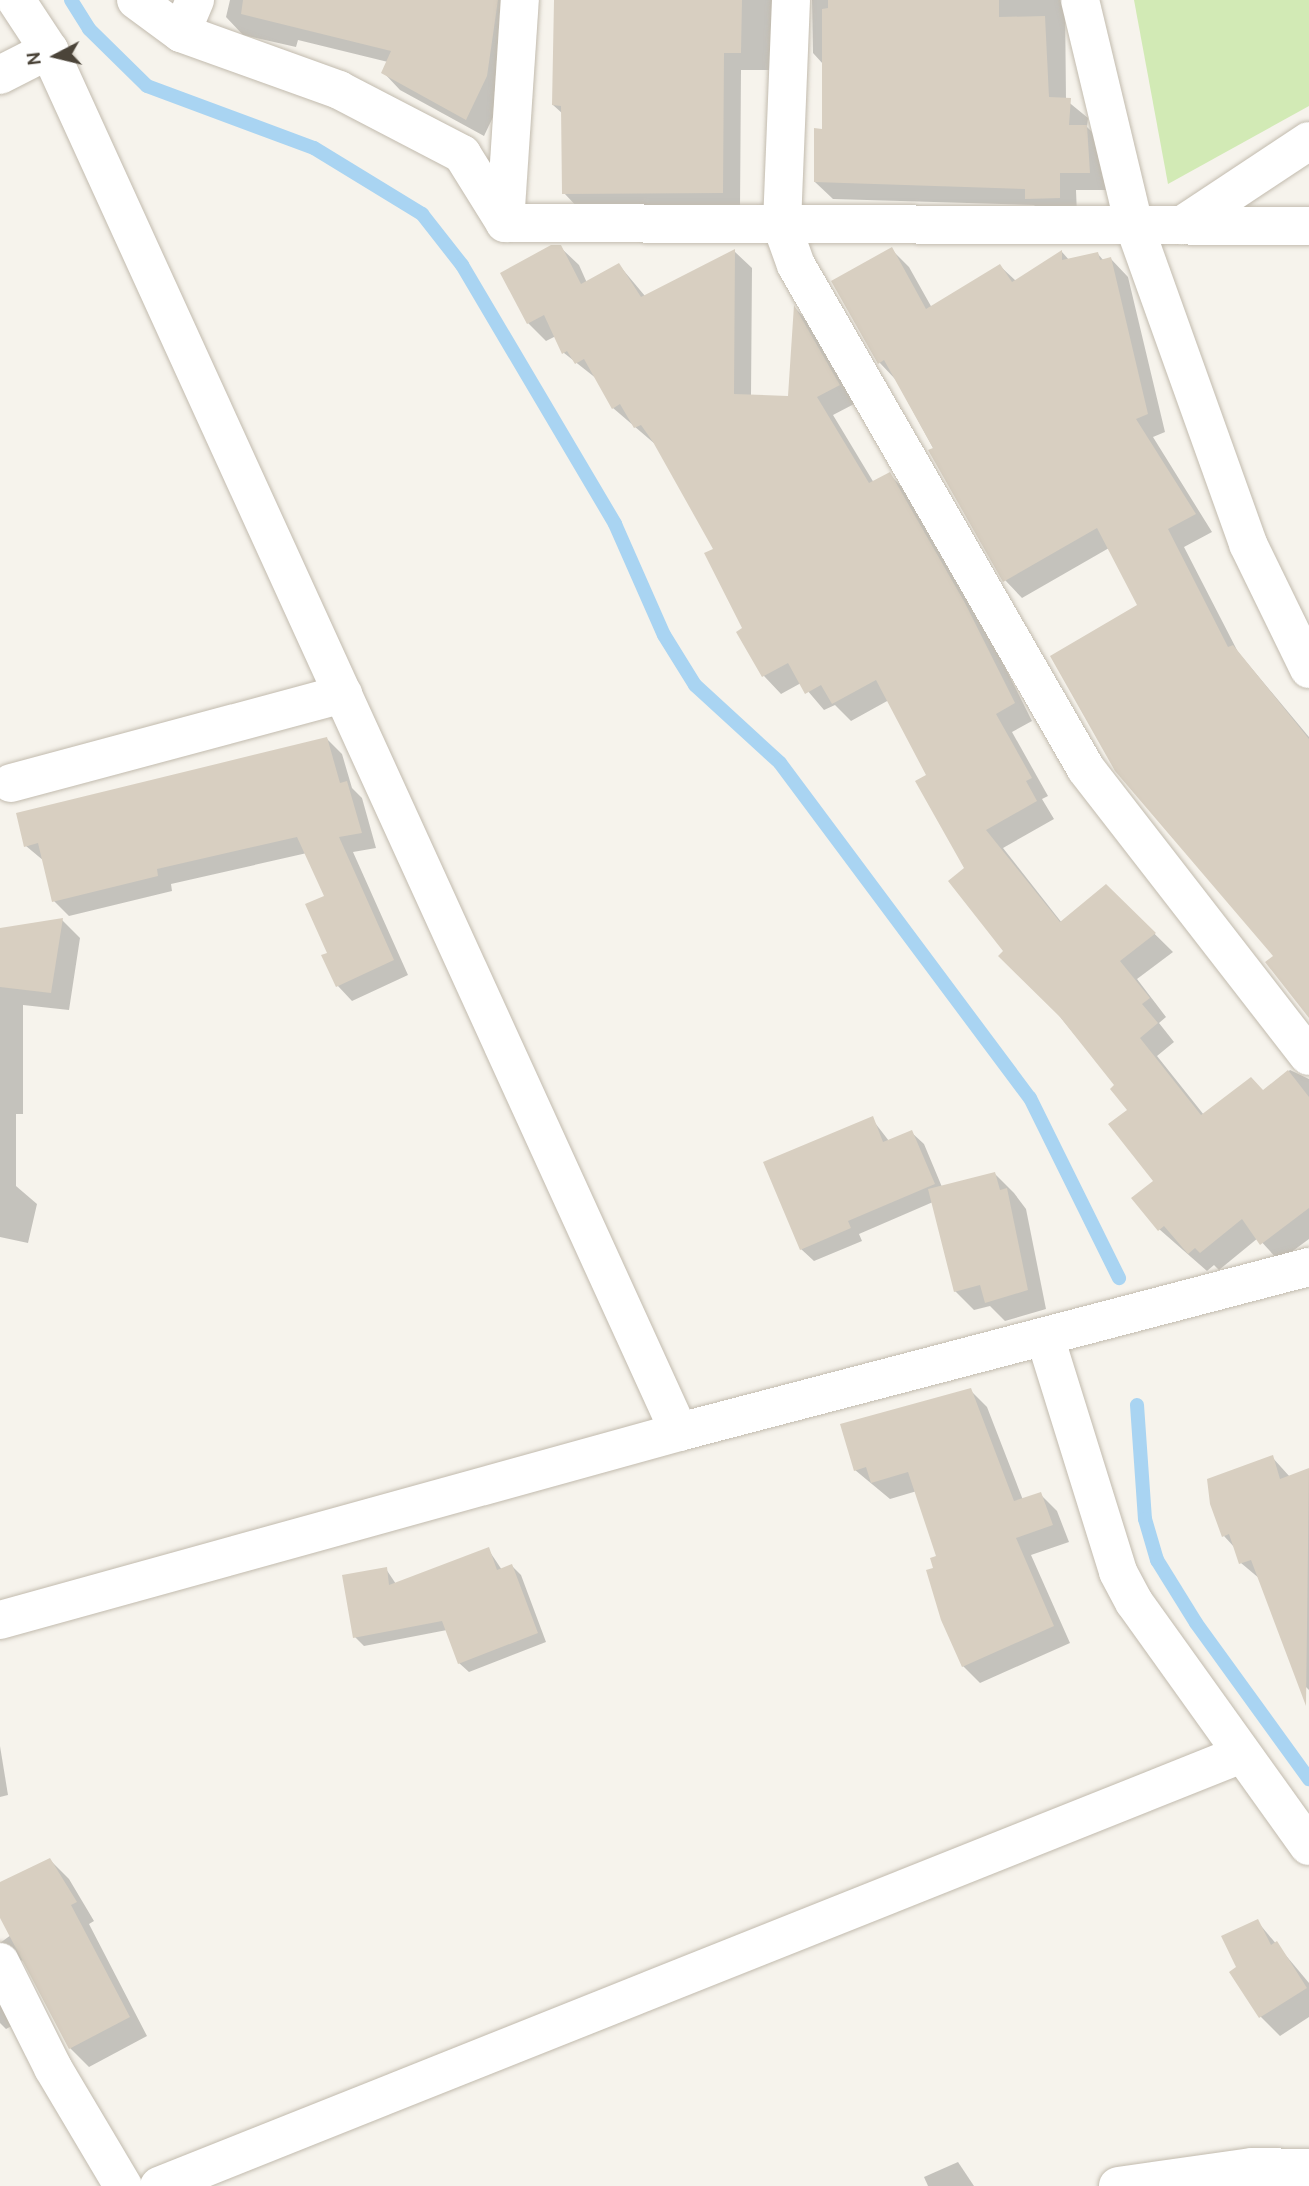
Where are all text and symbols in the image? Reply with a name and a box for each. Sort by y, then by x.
north arrow [21,21,91,91]
text: N [22,50,48,67]

